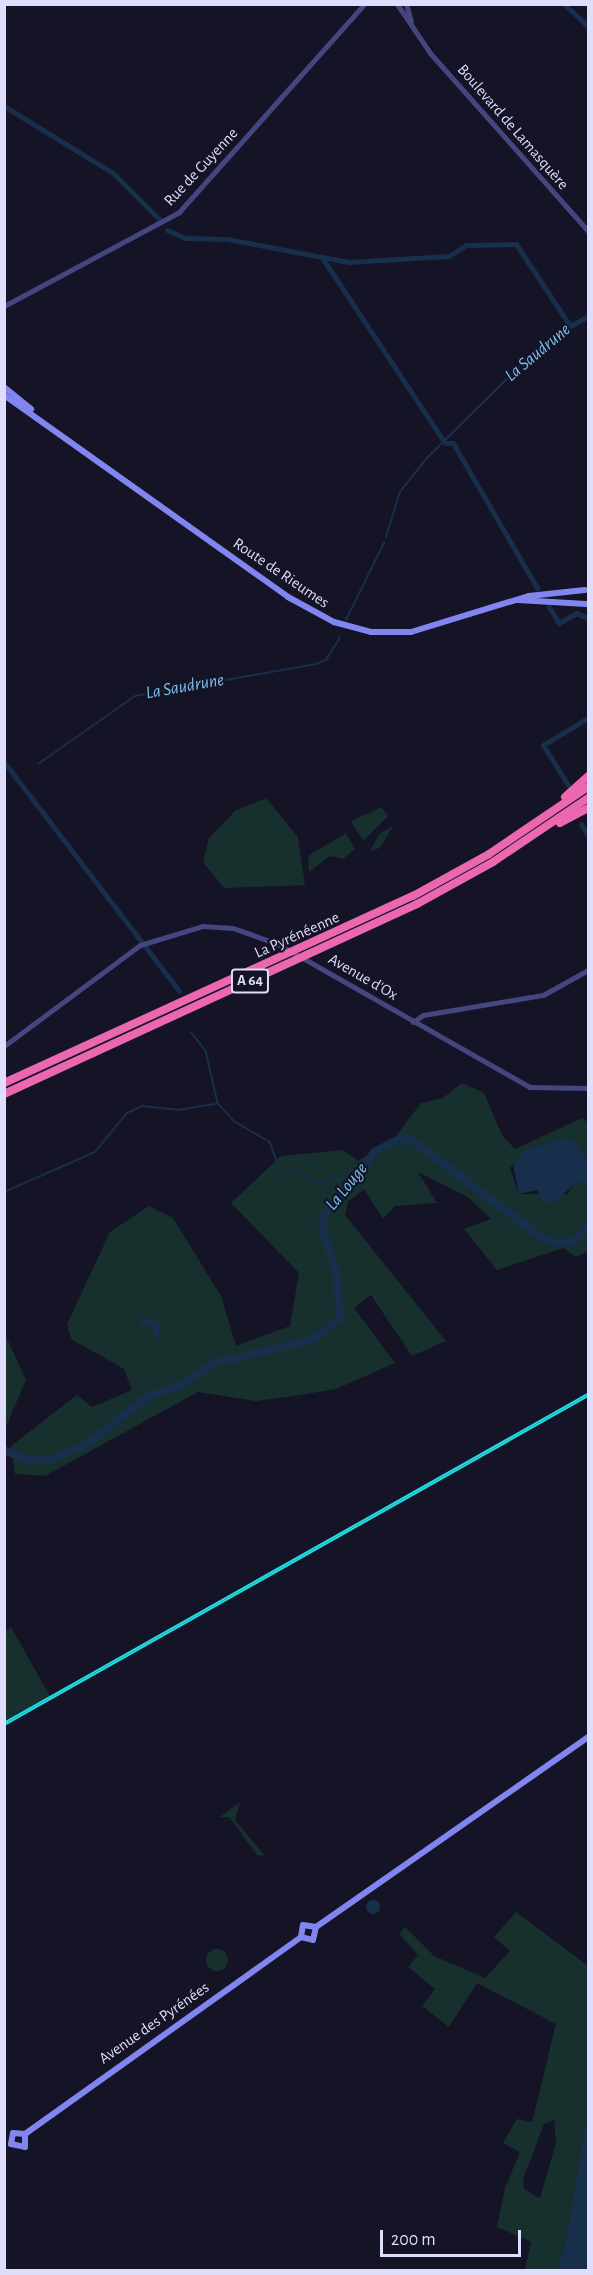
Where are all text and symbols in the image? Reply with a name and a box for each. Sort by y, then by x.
street label: Boulevard de Lamasquère [453,60,573,194]
street label: Rue de Guyenne [160,124,242,210]
water label: La Saudrune [501,319,575,387]
street label: Route de Rieumes [229,534,333,612]
water label: La Saudrune [144,669,226,705]
street label: La Pyrénéenne [251,908,343,962]
street label: Avenue d'Ox [325,949,401,1005]
road number: A 64 [230,969,270,993]
water label: La Louge [321,1159,373,1215]
street label: Avenue des Pyrénées [95,1978,213,2068]
scale bar [383,2218,524,2256]
text: 200 m [391,2231,436,2249]

